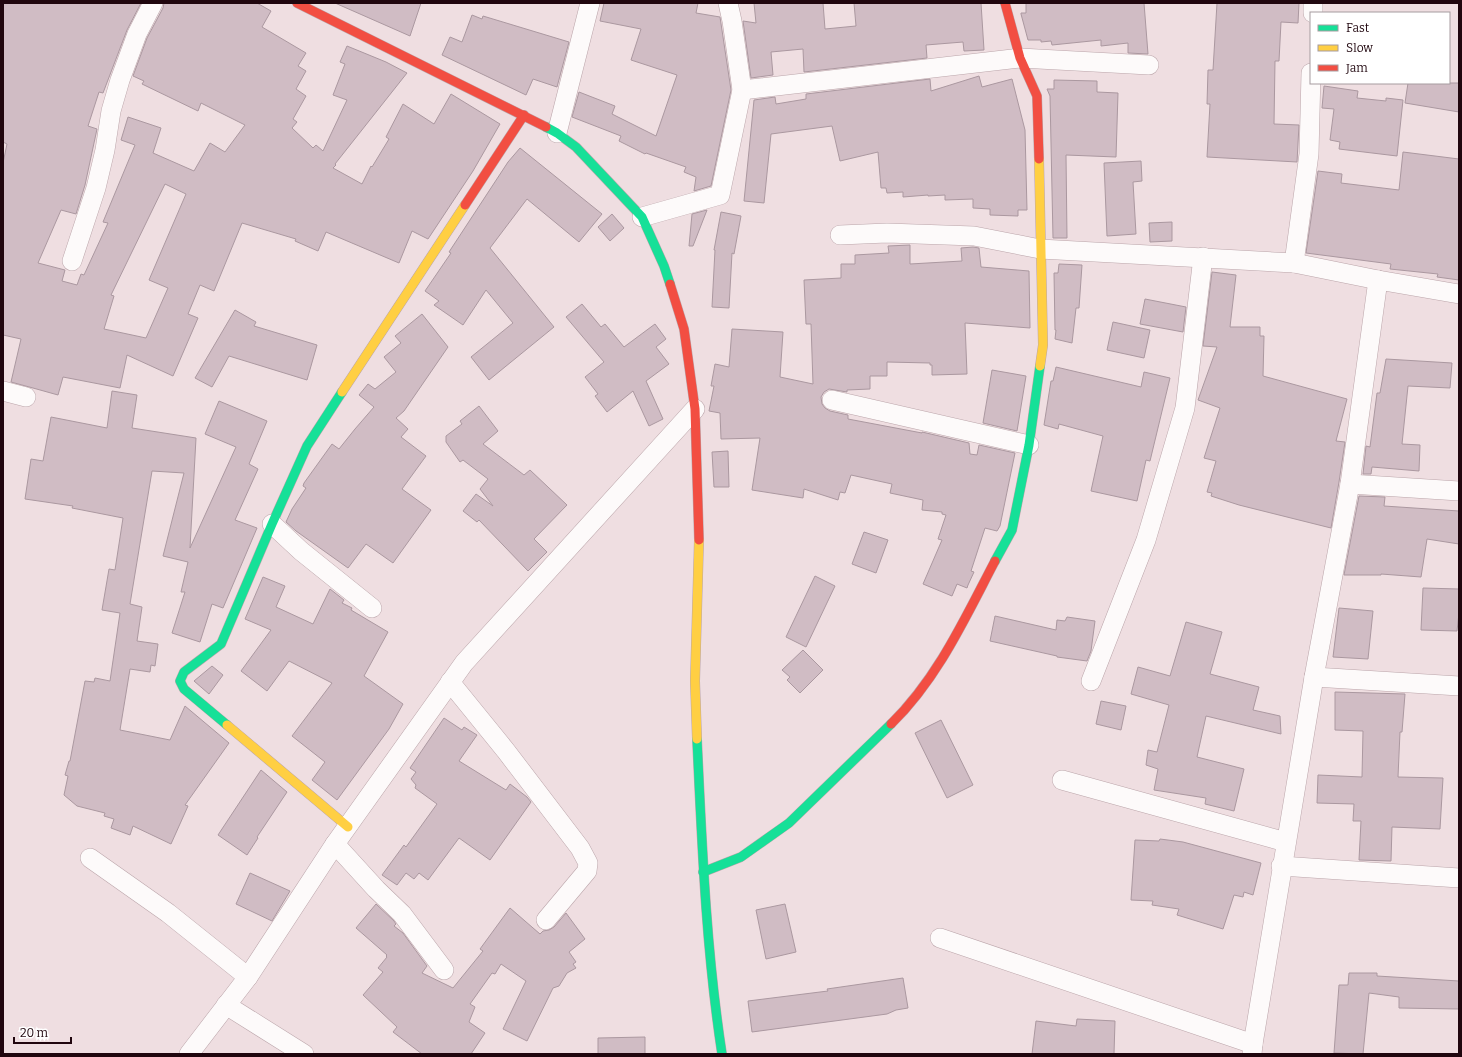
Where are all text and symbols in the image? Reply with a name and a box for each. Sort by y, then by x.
legend [1310,12,1450,84]
text: Fast [1346,21,1370,35]
text: Slow [1346,41,1373,55]
text: Jam [1345,61,1368,75]
scale bar [14,1019,71,1045]
text: 20 m [20,1026,49,1040]

